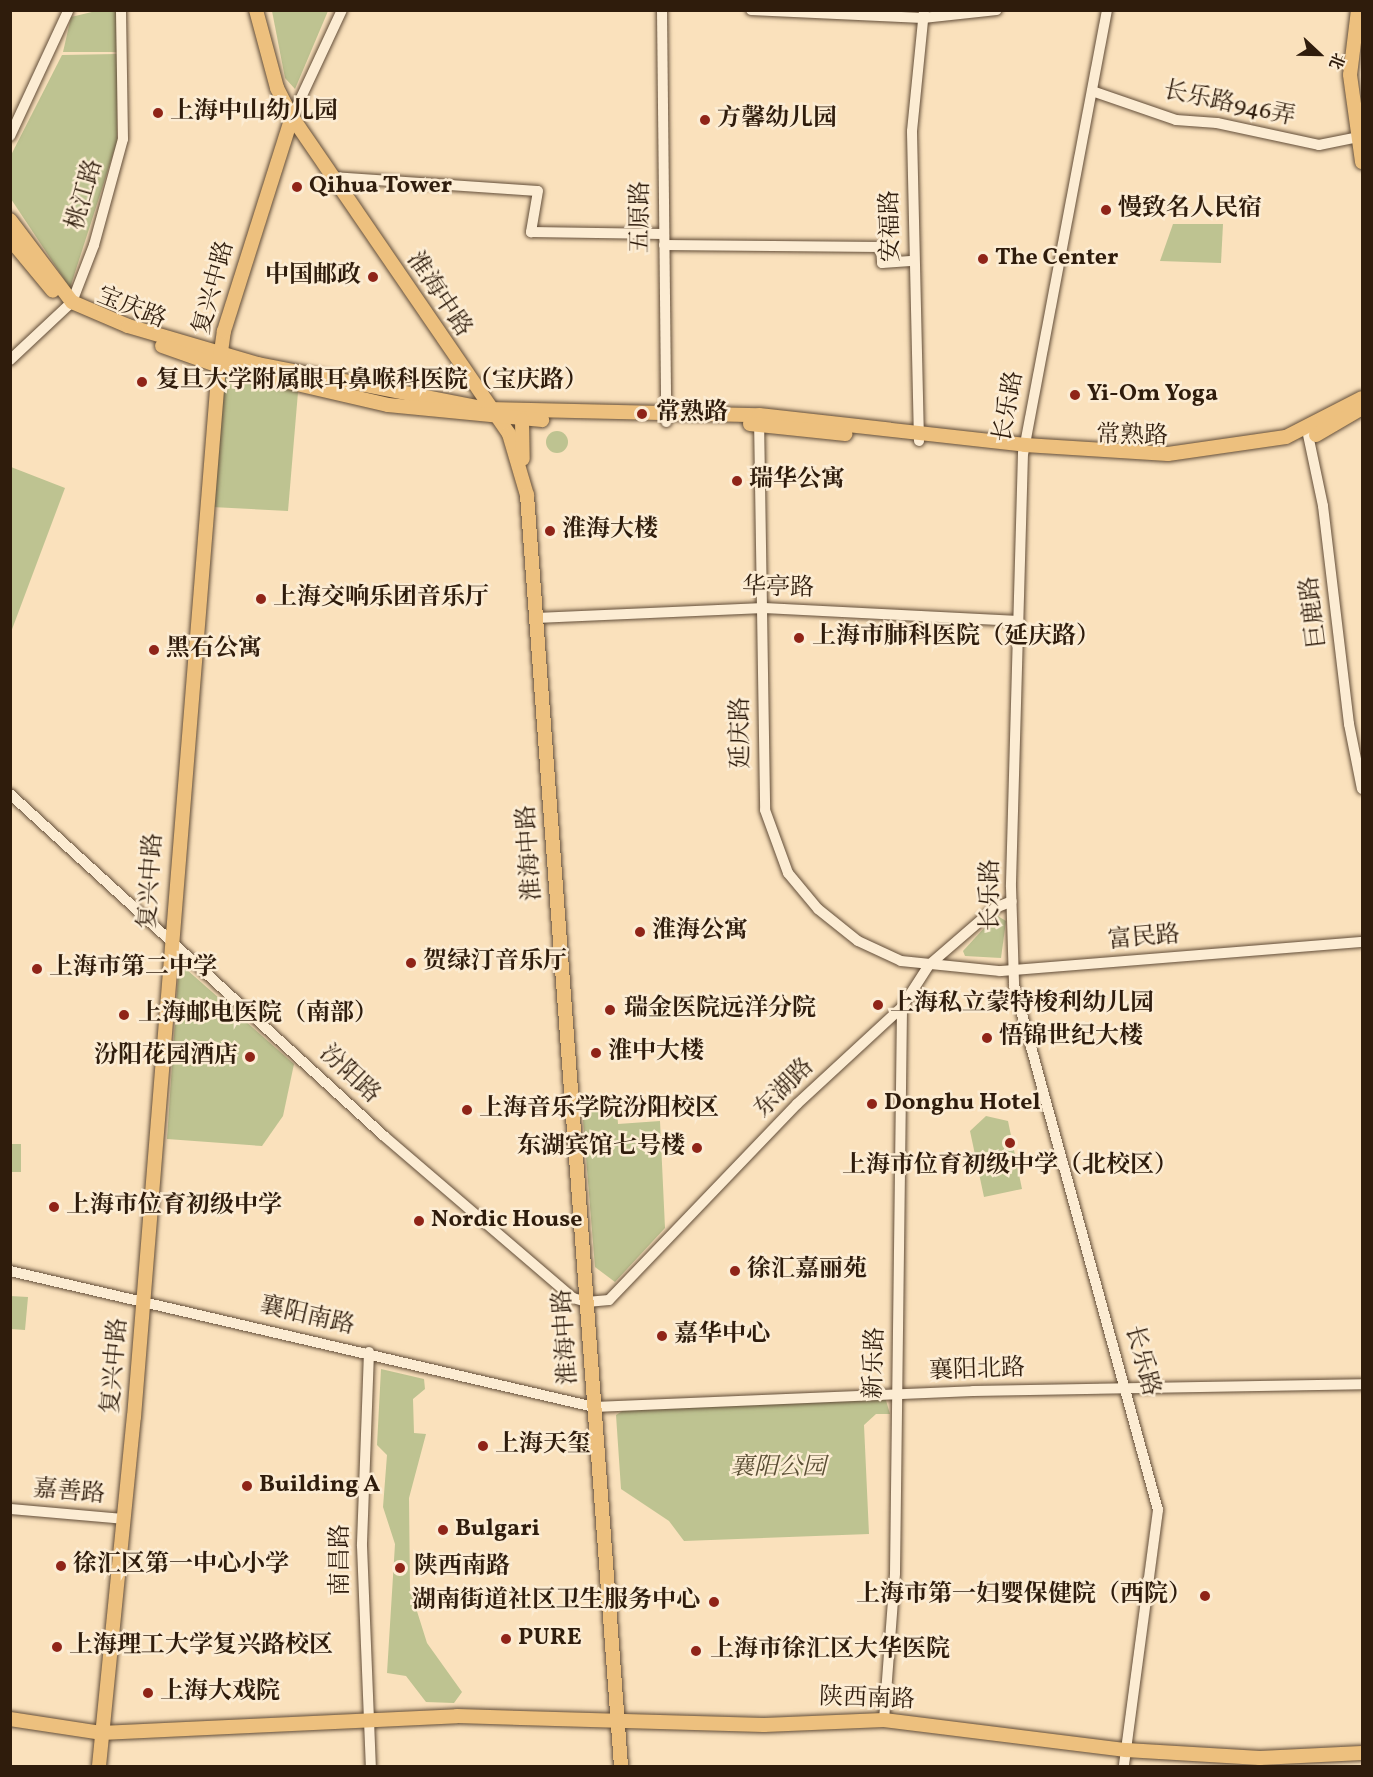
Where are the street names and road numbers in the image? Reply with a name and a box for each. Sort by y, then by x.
street label: 长乐路946弄 [1160,77,1298,133]
street label: 桃江路 [62,156,110,234]
street label: 五原路 [628,181,656,253]
street label: 安福路 [877,190,907,262]
street label: 复兴中路 [189,238,241,338]
street label: 淮海中路 [399,247,477,343]
street label: 宝庆路 [92,282,170,336]
street label: 长乐路 [990,369,1030,445]
street label: 常熟路 [1096,422,1168,452]
street label: 华亭路 [742,574,814,604]
street label: 巨鹿路 [1296,575,1334,649]
street label: 延庆路 [728,697,756,769]
street label: 淮海中路 [513,804,549,902]
street label: 复兴中路 [134,832,170,930]
street label: 长乐路 [978,859,1006,931]
street label: 富民路 [1107,922,1181,956]
street label: 汾阳路 [313,1040,385,1110]
street label: 东湖路 [749,1053,821,1125]
street label: 淮海中路 [549,1288,585,1386]
street label: 襄阳南路 [257,1292,357,1342]
street label: 复兴中路 [97,1317,135,1415]
street label: 长乐路 [1118,1322,1164,1400]
street label: 新乐路 [860,1327,892,1399]
street label: 襄阳北路 [929,1355,1025,1387]
street label: 嘉善路 [32,1476,106,1510]
street label: 南昌路 [328,1524,356,1596]
street label: 陕西南路 [819,1684,915,1716]

